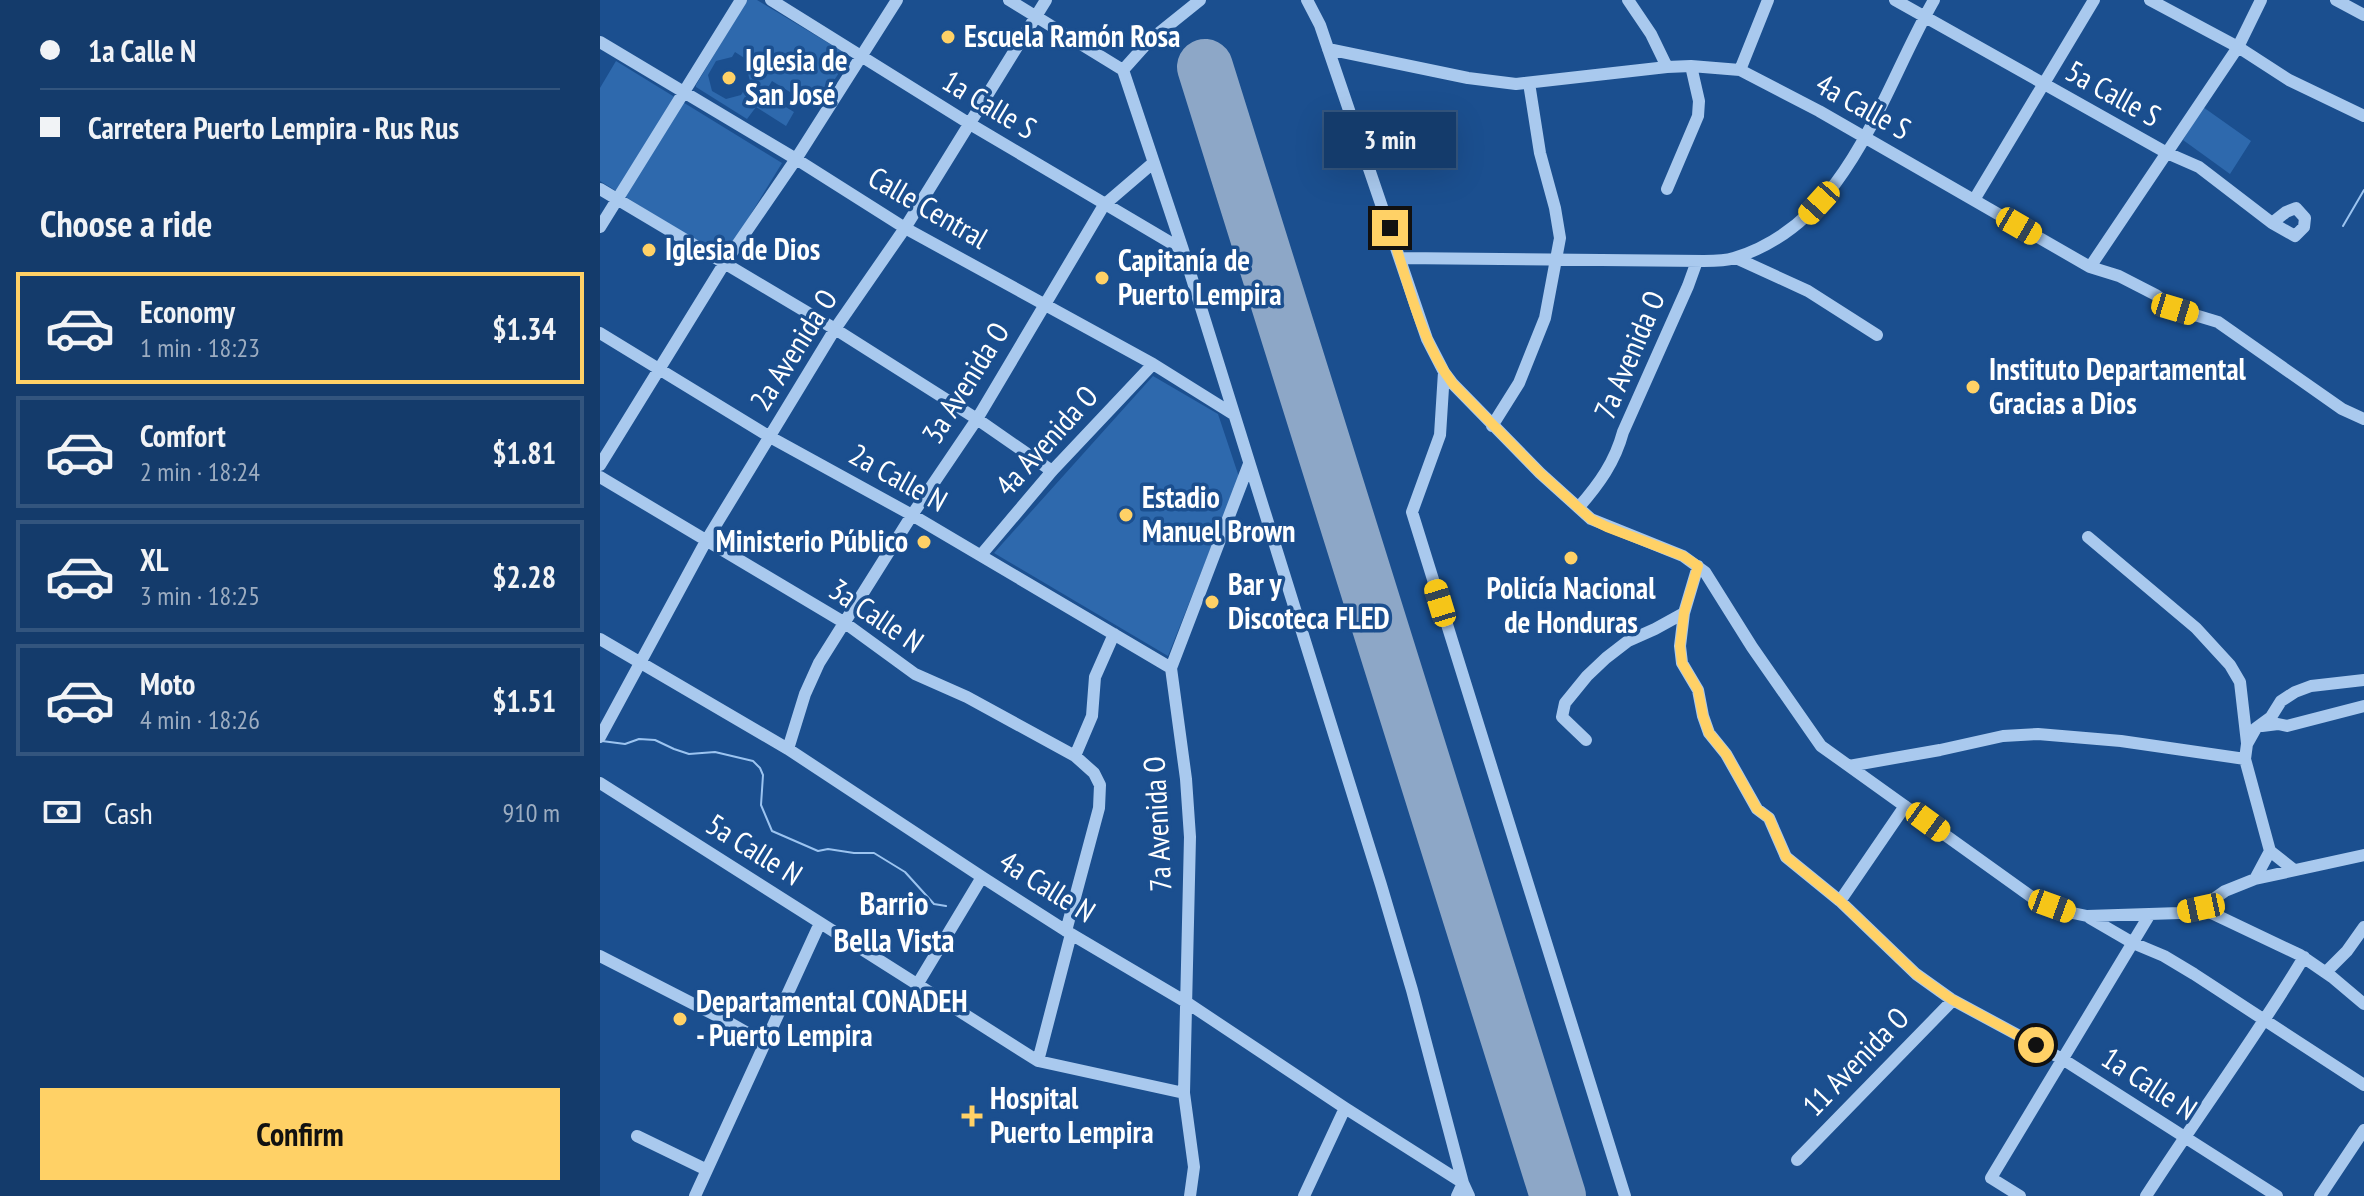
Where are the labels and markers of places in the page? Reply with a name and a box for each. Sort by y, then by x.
place label: Escuela Ramón Rosa [964,16,1180,55]
marker: Escuela Ramón Rosa [939,28,957,46]
place label: Iglesia de San José [745,40,848,113]
marker: Iglesia de San José [720,69,738,87]
place label: Iglesia de Dios [665,229,820,268]
place label: Capitanía de Puerto Lempira [1118,240,1282,313]
marker: Iglesia de Dios [640,241,658,259]
marker: Capitanía de Puerto Lempira [1093,269,1111,287]
place label: Instituto Departamental Gracias a Dios [1989,349,2247,422]
marker: Instituto Departamental Gracias a Dios [1964,378,1982,396]
place label: Estadio Manuel Brown [1142,477,1295,550]
marker: Estadio Manuel Brown [1117,506,1135,524]
place label: Ministerio Público [716,521,908,560]
marker: Ministerio Público [915,533,933,551]
marker: Policía Nacional de Honduras [1562,549,1580,567]
place label: Bar y Discoteca FLED [1228,564,1390,637]
place label: Policía Nacional de Honduras [1487,568,1656,641]
marker: Bar y Discoteca FLED [1203,593,1221,611]
place label: Departamental CONADEH - Puerto Lempira [696,981,967,1054]
marker: Departamental CONADEH - Puerto Lempira [671,1010,689,1028]
place label: Hospital Puerto Lempira [990,1078,1154,1151]
marker: Hospital Puerto Lempira [961,1105,983,1127]

